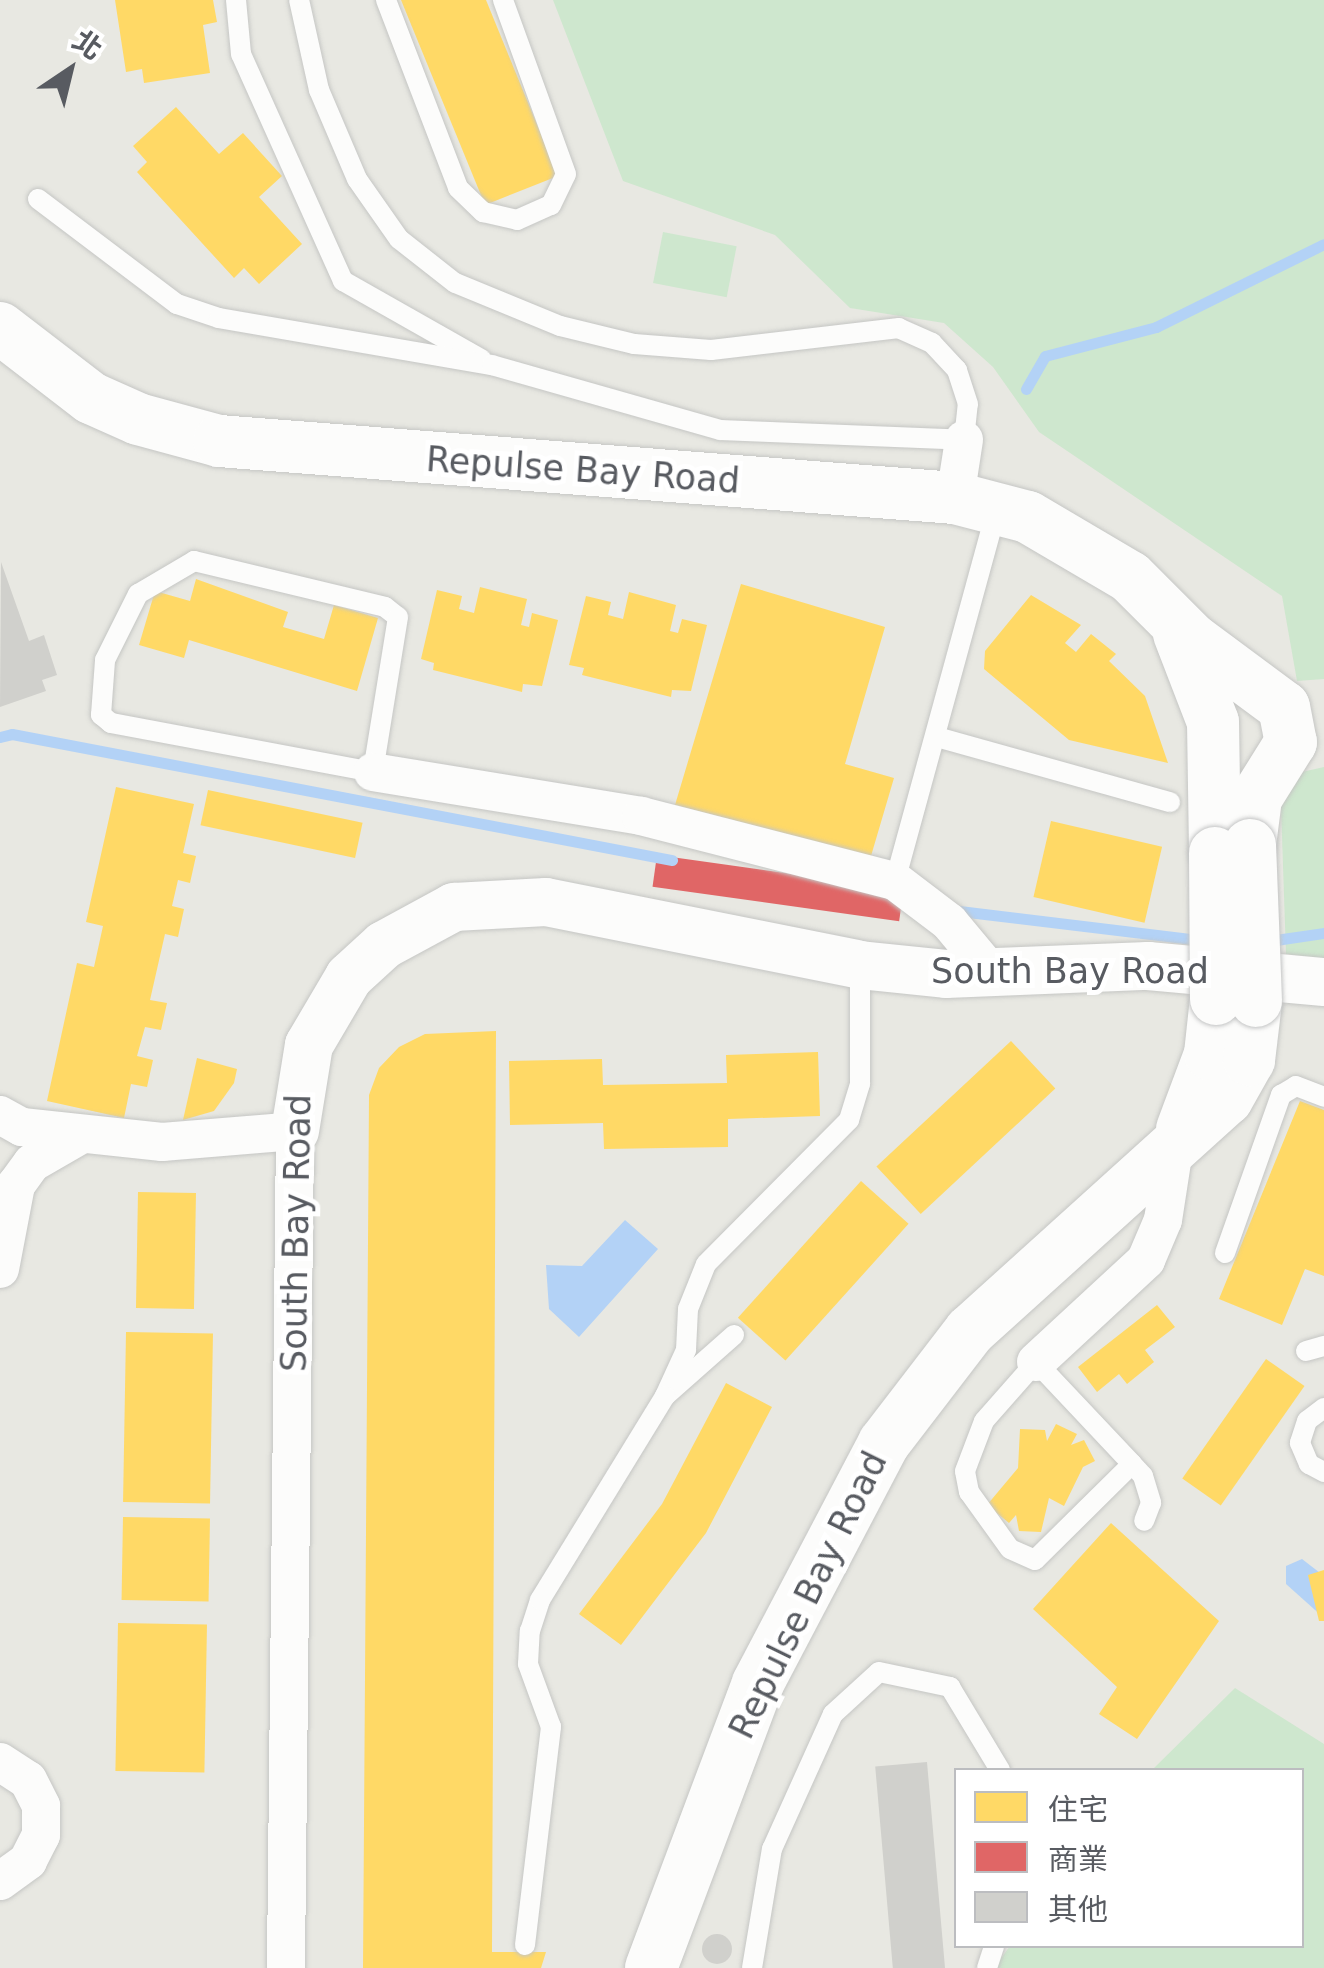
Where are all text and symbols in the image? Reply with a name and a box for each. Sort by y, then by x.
north arrow [20,20,120,120]
text: 北 [67,23,108,67]
street label: Repulse Bay Road [425,438,741,502]
street label: South Bay Road [931,950,1209,992]
street label: South Bay Road [273,1094,319,1372]
street label: Repulse Bay Road [720,1444,896,1746]
legend [954,1768,1304,1948]
text: 住宅 [1048,1792,1108,1827]
text: 商業 [1048,1842,1108,1877]
text: 其他 [1048,1892,1108,1927]

